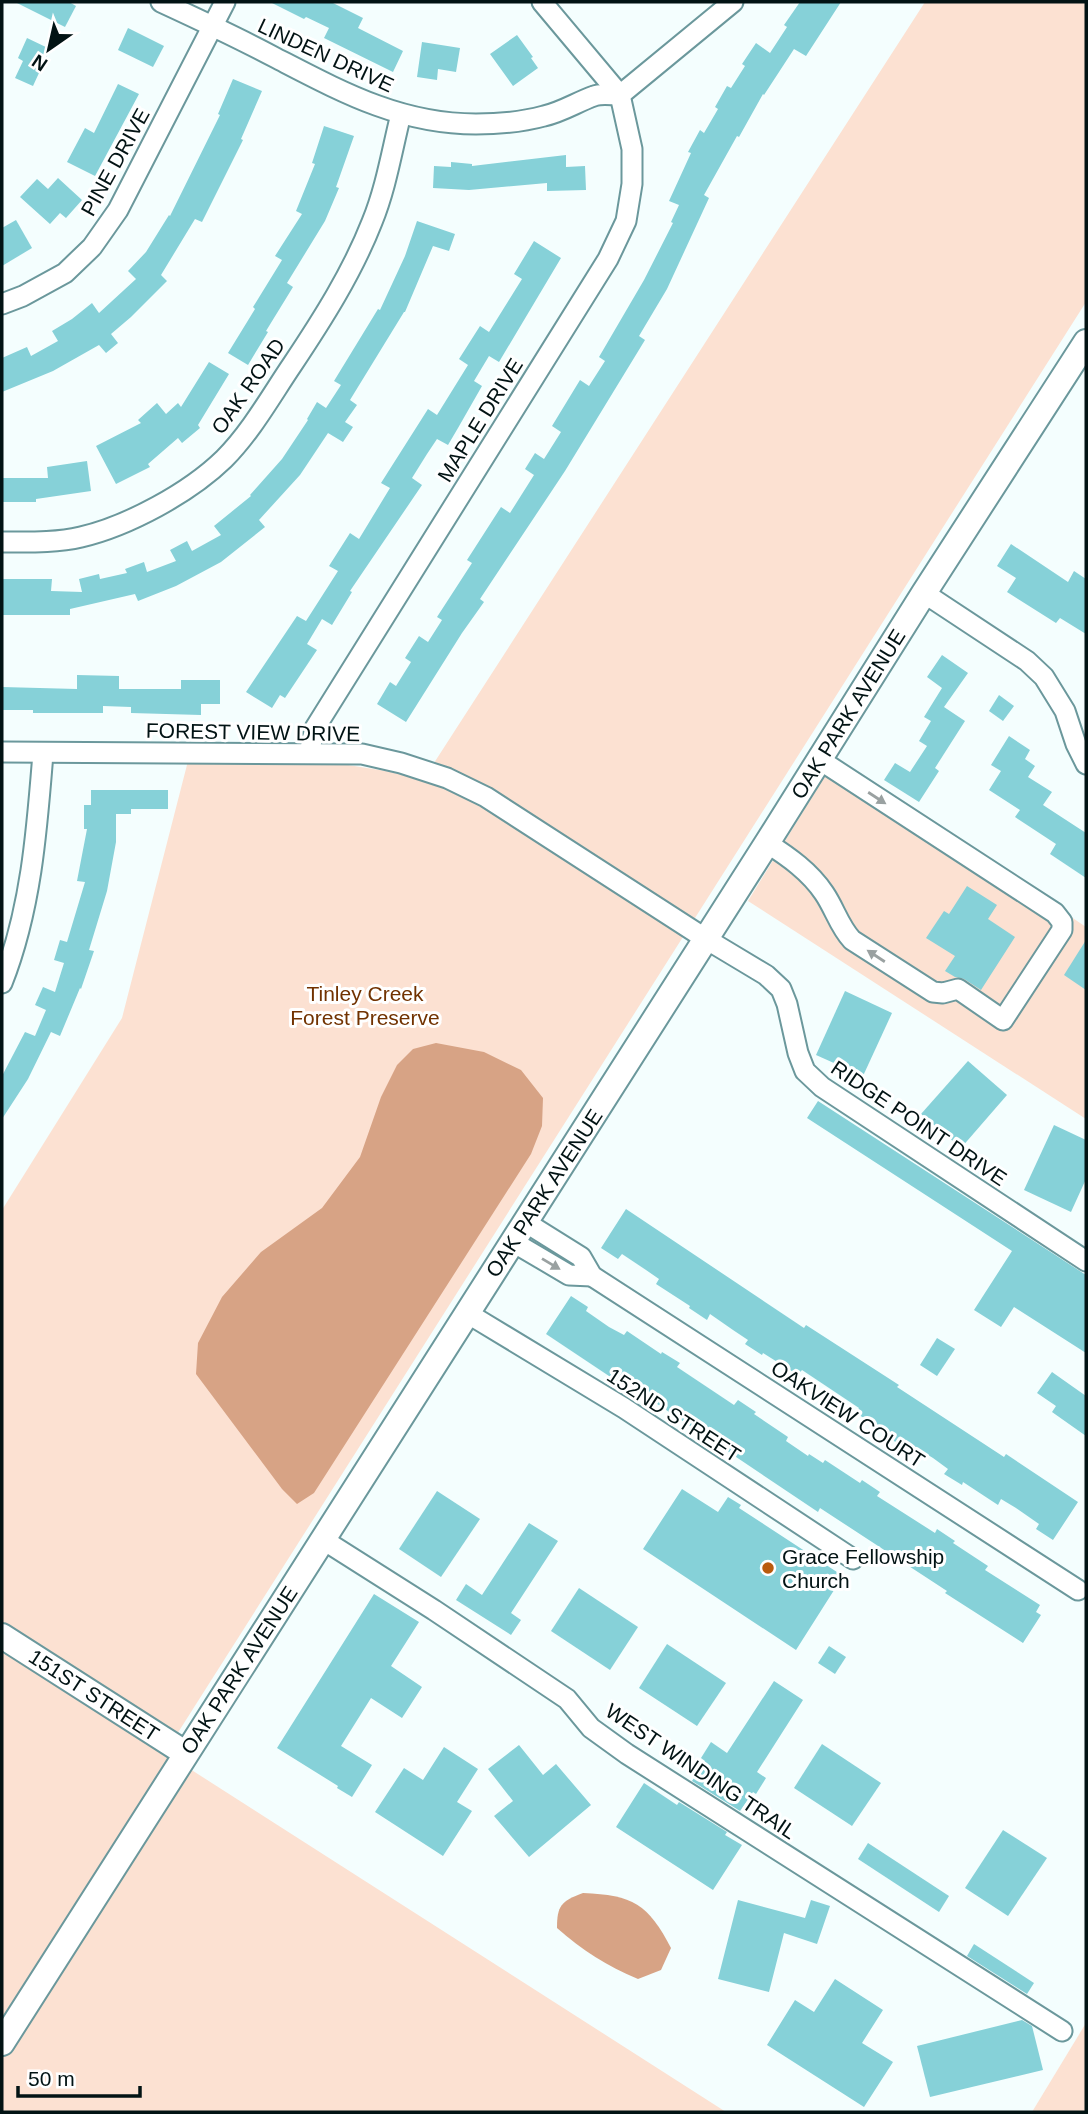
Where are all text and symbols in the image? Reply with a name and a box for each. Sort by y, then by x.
north arrow [14,14,84,84]
street label: LINDEN DRIVE [255,14,397,96]
text: N [28,50,51,75]
street label: PINE DRIVE [76,104,154,220]
street label: OAK ROAD [207,334,289,438]
street label: MAPLE DRIVE [433,354,527,486]
street label: OAK PARK AVENUE [787,625,909,803]
street label: FOREST VIEW DRIVE [146,719,360,745]
one-way arrow [867,791,887,804]
one-way arrow [866,949,885,962]
park label: Tinley Creek Forest Preserve [290,982,440,1029]
street label: RIDGE POINT DRIVE [827,1056,1011,1190]
street label: OAK PARK AVENUE [481,1105,607,1281]
one-way arrow [541,1258,560,1271]
street label: OAKVIEW COURT [767,1356,929,1472]
street label: 152ND STREET [603,1363,745,1467]
place label: Grace Fellowship Church [782,1545,944,1592]
marker: Grace Fellowship Church [760,1560,776,1576]
street label: OAK PARK AVENUE [176,1582,302,1758]
street label: 151ST STREET [25,1644,163,1746]
street label: WEST WINDING TRAIL [602,1699,800,1843]
scale bar [18,2054,140,2098]
text: 50 m [28,2067,75,2090]

